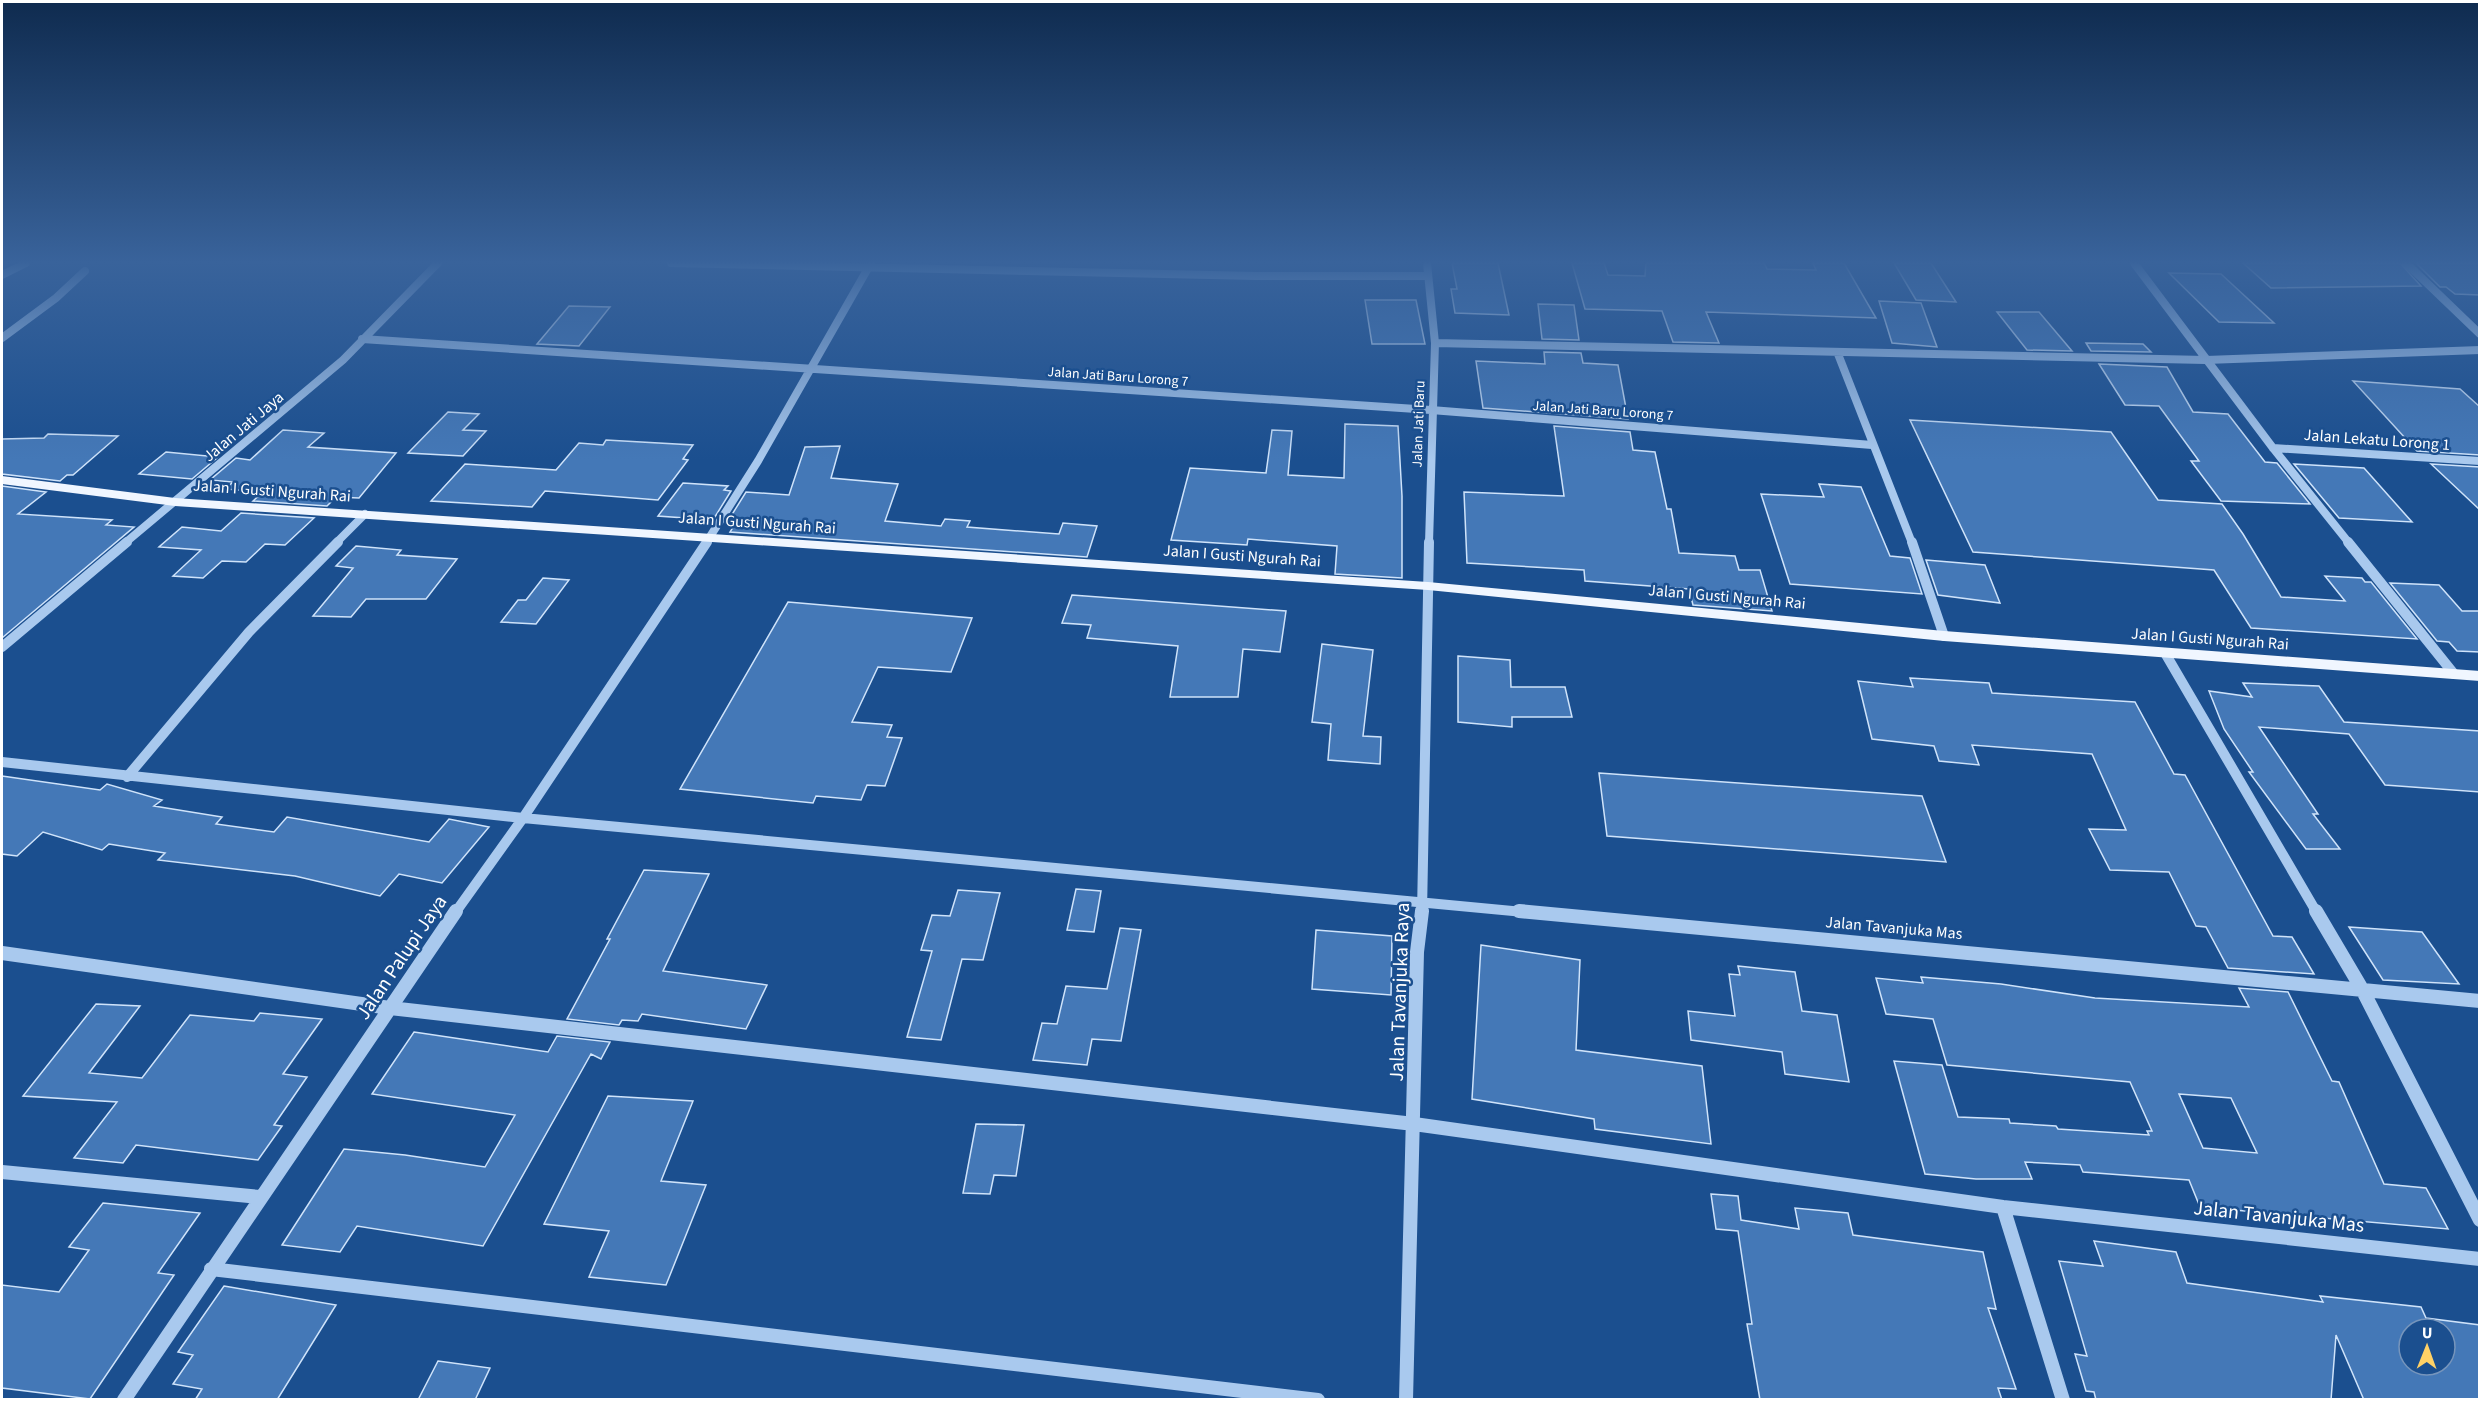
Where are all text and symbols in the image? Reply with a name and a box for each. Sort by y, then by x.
street label: Jalan Jati Baru Lorong 7 [1047,362,1189,392]
street label: Jalan Jati Baru [1407,380,1431,468]
street label: Jalan Jati Jaya [199,387,289,467]
street label: Jalan Jati Baru Lorong 7 [1532,396,1674,426]
street label: Jalan Lekatu Lorong 1 [2303,424,2451,456]
street label: Jalan I Gusti Ngurah Rai [192,475,352,507]
street label: Jalan I Gusti Ngurah Rai [677,507,837,539]
street label: Jalan I Gusti Ngurah Rai [1162,540,1322,572]
street label: Jalan I Gusti Ngurah Rai [1647,579,1807,615]
street label: Jalan I Gusti Ngurah Rai [2130,623,2290,655]
street label: Jalan Palupi Jaya [350,890,454,1025]
street label: Jalan Tavanjuka Raya [1383,902,1417,1082]
street label: Jalan Tavanjuka Mas [1825,911,1964,945]
street label: Jalan Tavanjuka Mas [2192,1194,2366,1240]
north arrow [2397,1317,2457,1377]
text: U [2422,1322,2433,1344]

